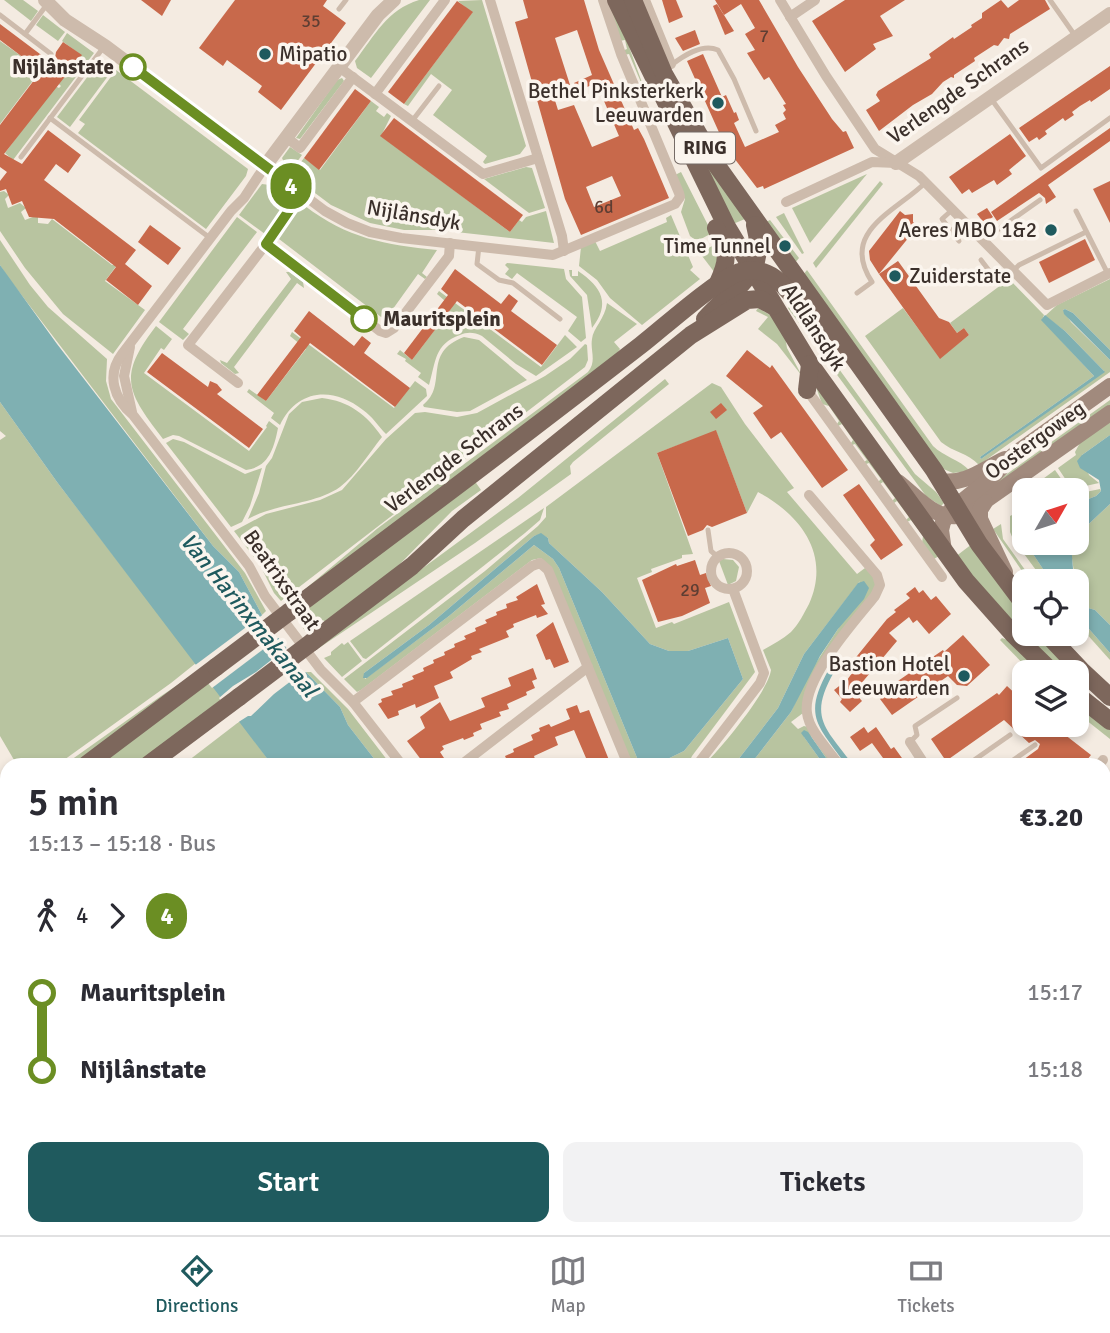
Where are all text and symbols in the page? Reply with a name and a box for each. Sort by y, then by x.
house number: 35 [301,10,321,32]
house number: 7 [759,25,769,47]
street label: Verlengde Schrans [882,33,1034,149]
place label: Mipatio [279,41,347,67]
marker: Mipatio [257,46,273,62]
place label: Nijlânstate [12,54,114,80]
marker: Nijlânstate [120,54,146,80]
place label: Bethel Pinksterkerk Leeuwarden [528,78,704,128]
marker: Bethel Pinksterkerk Leeuwarden [710,95,726,111]
road number: RING [675,132,735,164]
line badge: 4 [268,163,314,209]
text: 4 [285,171,297,201]
street label: Nijlânsdyk [365,194,463,236]
house number: 6d [594,196,614,218]
place label: Aeres MBO 1&2 [898,217,1037,243]
marker: Aeres MBO 1&2 [1043,222,1059,238]
place label: Time Tunnel [663,233,771,259]
marker: Time Tunnel [777,238,793,254]
place label: Zuiderstate [909,263,1011,289]
marker: Zuiderstate [887,268,903,284]
street label: Aldlânsdyk [776,278,852,376]
marker: Mauritsplein [351,306,377,332]
place label: Mauritsplein [383,306,501,332]
street label: Oostergoweg [980,395,1090,485]
street label: Verlengde Schrans [380,398,528,518]
north arrow [1012,478,1088,555]
map controls [1012,478,1089,737]
street label: Beatrixstraat [238,525,326,635]
water label: Van Harinxmakanaal [174,527,325,705]
button: locate [1012,569,1089,646]
house number: 29 [680,579,700,601]
place label: Bastion Hotel Leeuwarden [829,651,950,701]
button: layers [1012,660,1089,737]
marker: Bastion Hotel Leeuwarden [956,668,972,684]
text: 5 min [28,779,119,826]
text: €3.20 [1019,802,1083,834]
text: 15:13 – 15:18 · Bus [28,829,216,858]
icon: walk [28,897,66,935]
icon: forward [98,897,136,935]
text: 4 [76,901,88,930]
text: 4 [160,901,173,931]
text: Mauritsplein [80,977,226,1009]
text: 15:17 [1027,978,1083,1007]
text: Nijlânstate [80,1054,206,1086]
text: 15:18 [1027,1055,1083,1084]
button: Start [28,1142,549,1222]
button: Tickets [563,1142,1083,1222]
tab: Directions [155,1252,238,1318]
tab: Map [549,1252,587,1318]
tab: Tickets [898,1252,955,1318]

